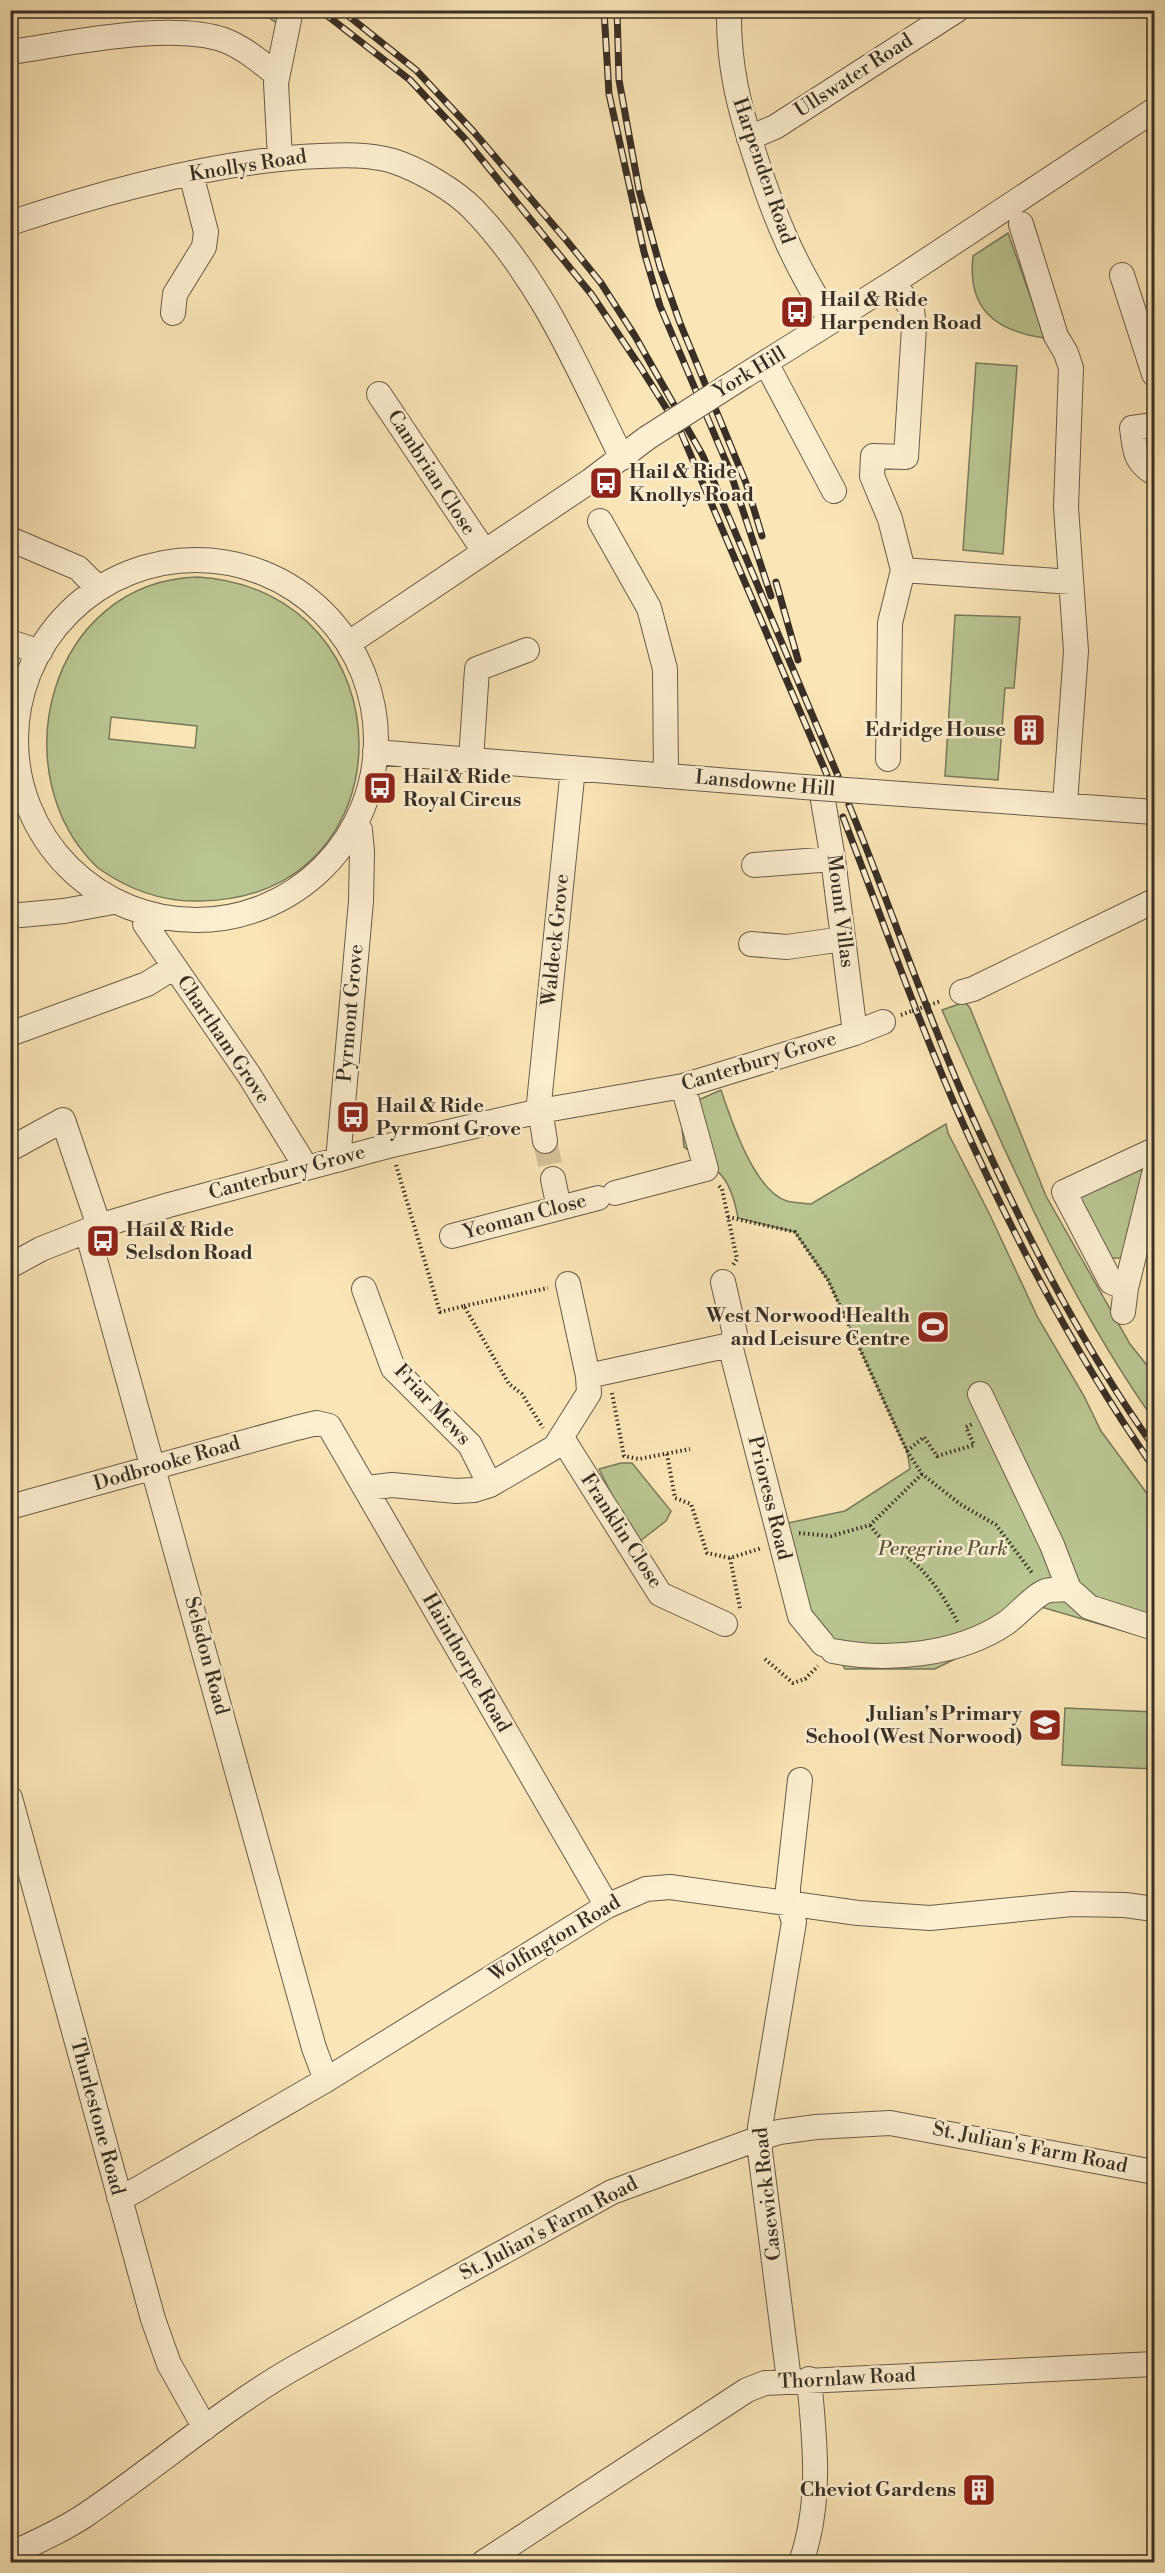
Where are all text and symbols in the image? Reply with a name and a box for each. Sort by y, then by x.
street label: Ullswater Road [790,28,918,123]
street label: Harpenden Road [726,95,800,248]
street label: Knollys Road [187,144,309,188]
place label: Hail & Ride Harpenden Road [820,288,982,336]
bus stop icon: Hail & Ride Harpenden Road [779,294,815,330]
street label: York Hill [708,342,791,405]
street label: Cambrian Close [381,406,481,540]
place label: Hail & Ride Knollys Road [629,460,755,508]
bus stop icon: Hail & Ride Knollys Road [588,465,624,501]
building icon: Edridge House [1011,712,1047,748]
place label: Edridge House [865,718,1006,743]
place label: Hail & Ride Royal Circus [403,765,521,813]
street label: Lansdowne Hill [694,765,836,803]
bus stop icon: Hail & Ride Royal Circus [362,770,398,806]
street label: Mount Villas [821,853,859,969]
street label: Waldeck Grove [537,873,575,1008]
street label: Pyrmont Grove [333,943,369,1083]
street label: Chartham Grove [171,971,275,1109]
street label: Canterbury Grove [678,1027,840,1097]
place label: Hail & Ride Pyrmont Grove [376,1094,521,1142]
bus stop icon: Hail & Ride Pyrmont Grove [335,1099,371,1135]
street label: Canterbury Grove [206,1140,368,1206]
street label: Yeoman Close [460,1189,589,1246]
place label: Hail & Ride Selsdon Road [126,1218,253,1266]
bus stop icon: Hail & Ride Selsdon Road [85,1223,121,1259]
place label: West Norwood Health and Leisure Centre [705,1304,911,1352]
sports icon: West Norwood Health and Leisure Centre [915,1309,951,1345]
street label: Friar Mews [388,1359,476,1451]
street label: Dodbrooke Road [91,1431,244,1497]
street label: Prioress Road [741,1433,797,1563]
street label: Franklin Close [574,1469,668,1593]
park label: Peregrine Park [877,1537,1008,1562]
street label: Hainthorpe Road [416,1589,516,1738]
street label: Selsdon Road [178,1594,234,1718]
place label: Julian's Primary School (West Norwood) [806,1702,1023,1750]
school or university icon: Julian's Primary School (West Norwood) [1027,1707,1063,1743]
street label: Wolfington Road [484,1890,626,1989]
street label: Thurlestone Road [64,2036,130,2199]
street label: St. Julian's Farm Road [930,2117,1130,2179]
street label: Casewick Road [748,2125,787,2262]
street label: St. Julian's Farm Road [456,2171,643,2287]
street label: Thornlaw Road [777,2363,917,2395]
building icon: Cheviot Gardens [961,2472,997,2508]
place label: Cheviot Gardens [800,2478,956,2503]

